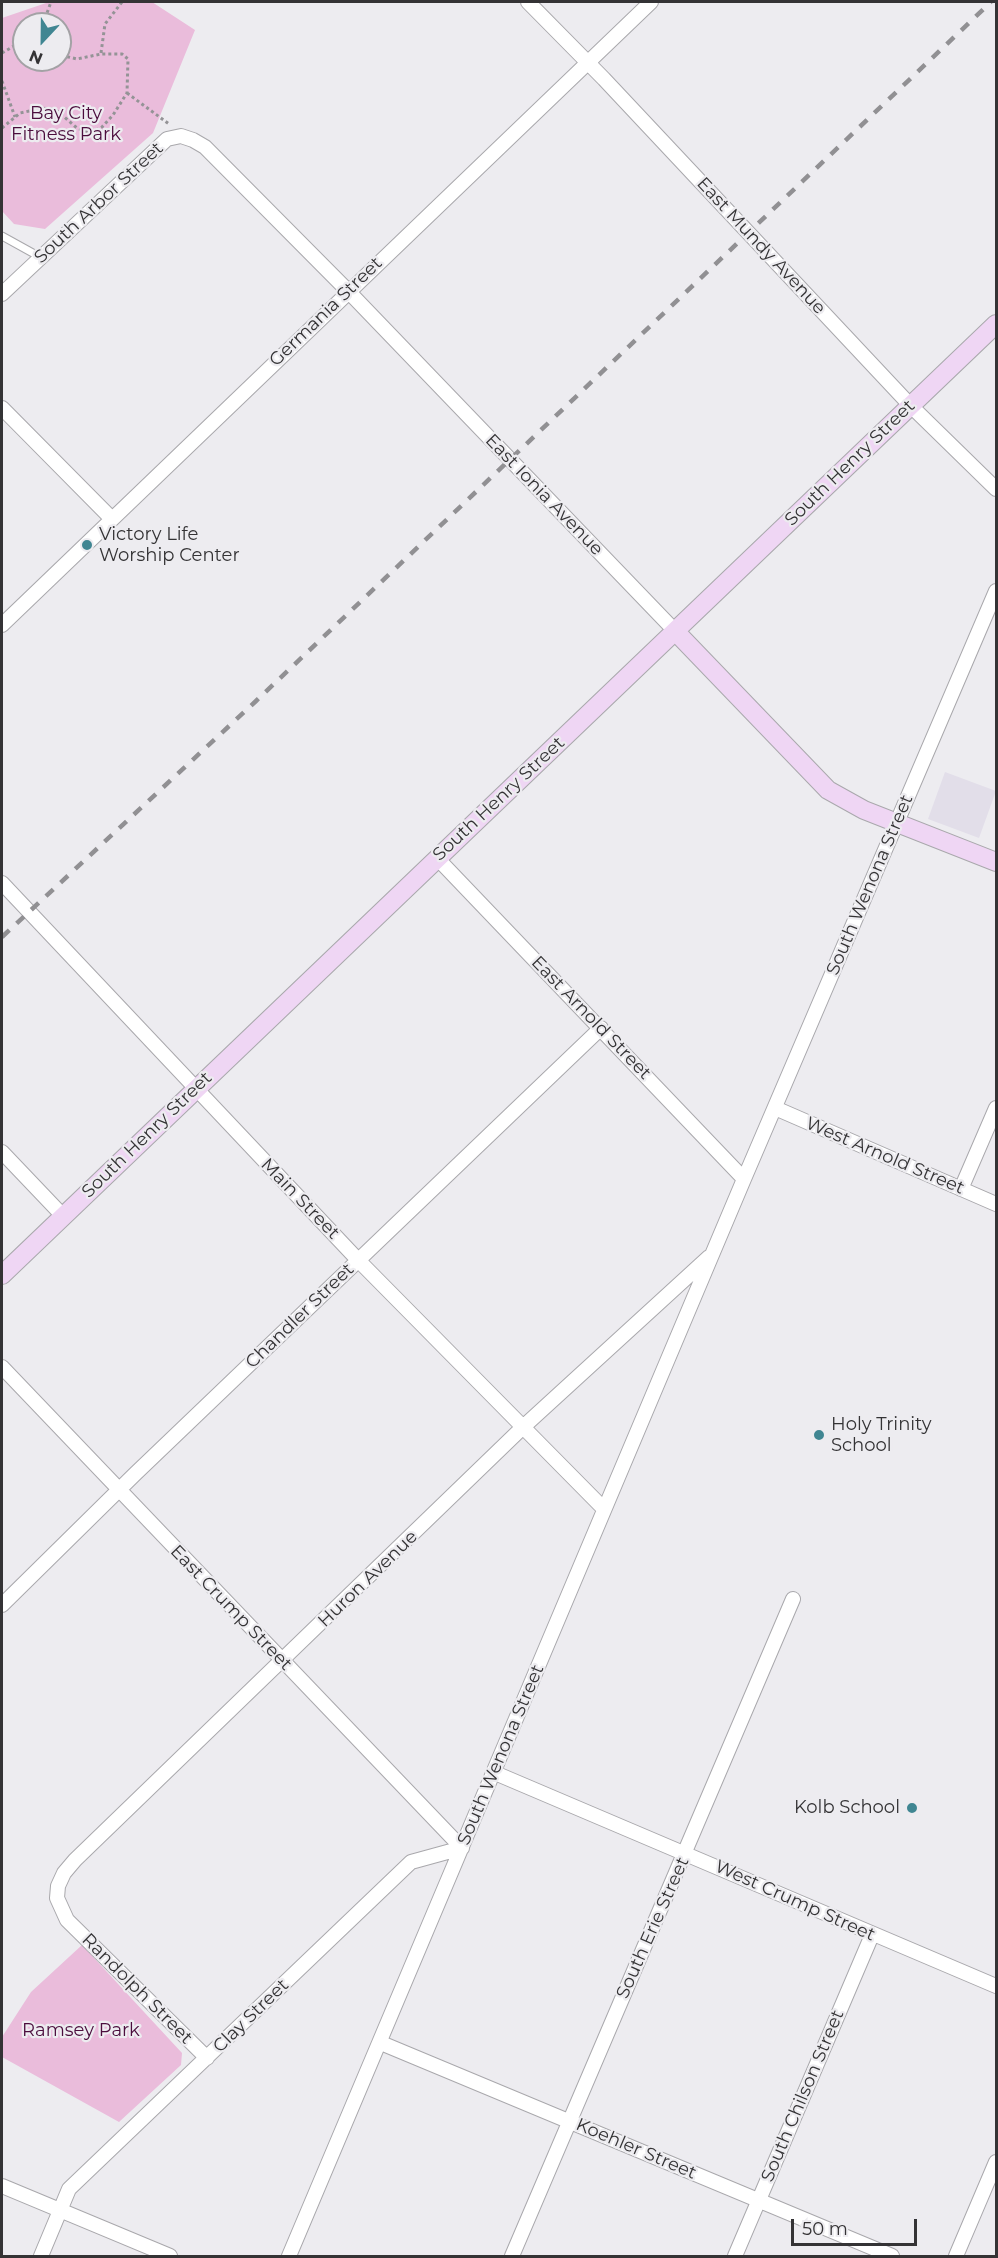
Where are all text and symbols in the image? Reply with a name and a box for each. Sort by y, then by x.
north arrow [12,12,72,72]
text: N [26,46,45,69]
park label: Bay City Fitness Park [11,103,121,146]
street label: South Arbor Street [30,138,168,268]
street label: East Mundy Avenue [692,173,830,319]
street label: Germania Street [265,253,387,371]
street label: South Henry Street [781,395,919,531]
street label: East Ionia Avenue [481,430,607,560]
place label: Victory Life Worship Center [99,524,240,566]
marker: Victory Life Worship Center [80,538,94,552]
street label: South Henry Street [429,732,569,866]
street label: South Wenona Street [822,792,918,978]
street label: East Arnold Street [527,952,655,1084]
street label: South Henry Street [78,1067,216,1203]
street label: West Arnold Street [802,1113,968,1199]
street label: Main Street [256,1154,344,1244]
street label: Chandler Street [241,1259,359,1373]
place label: Holy Trinity School [831,1414,931,1456]
marker: Holy Trinity School [812,1428,826,1442]
street label: Huron Avenue [314,1526,422,1632]
street label: East Crump Street [166,1541,296,1675]
street label: South Wenona Street [453,1662,549,1848]
place label: Kolb School [794,1797,900,1819]
marker: Kolb School [905,1801,919,1815]
street label: South Erie Street [612,1854,694,2002]
street label: West Crump Street [711,1856,879,1946]
street label: Randolph Street [77,1929,197,2049]
street label: Clay Street [209,1975,293,2057]
street label: South Chilson Street [757,2007,849,2185]
park label: Ramsey Park [22,2020,140,2042]
street label: Koehler Street [573,2114,699,2184]
scale bar [794,2207,920,2245]
text: 50 m [802,2218,848,2240]

